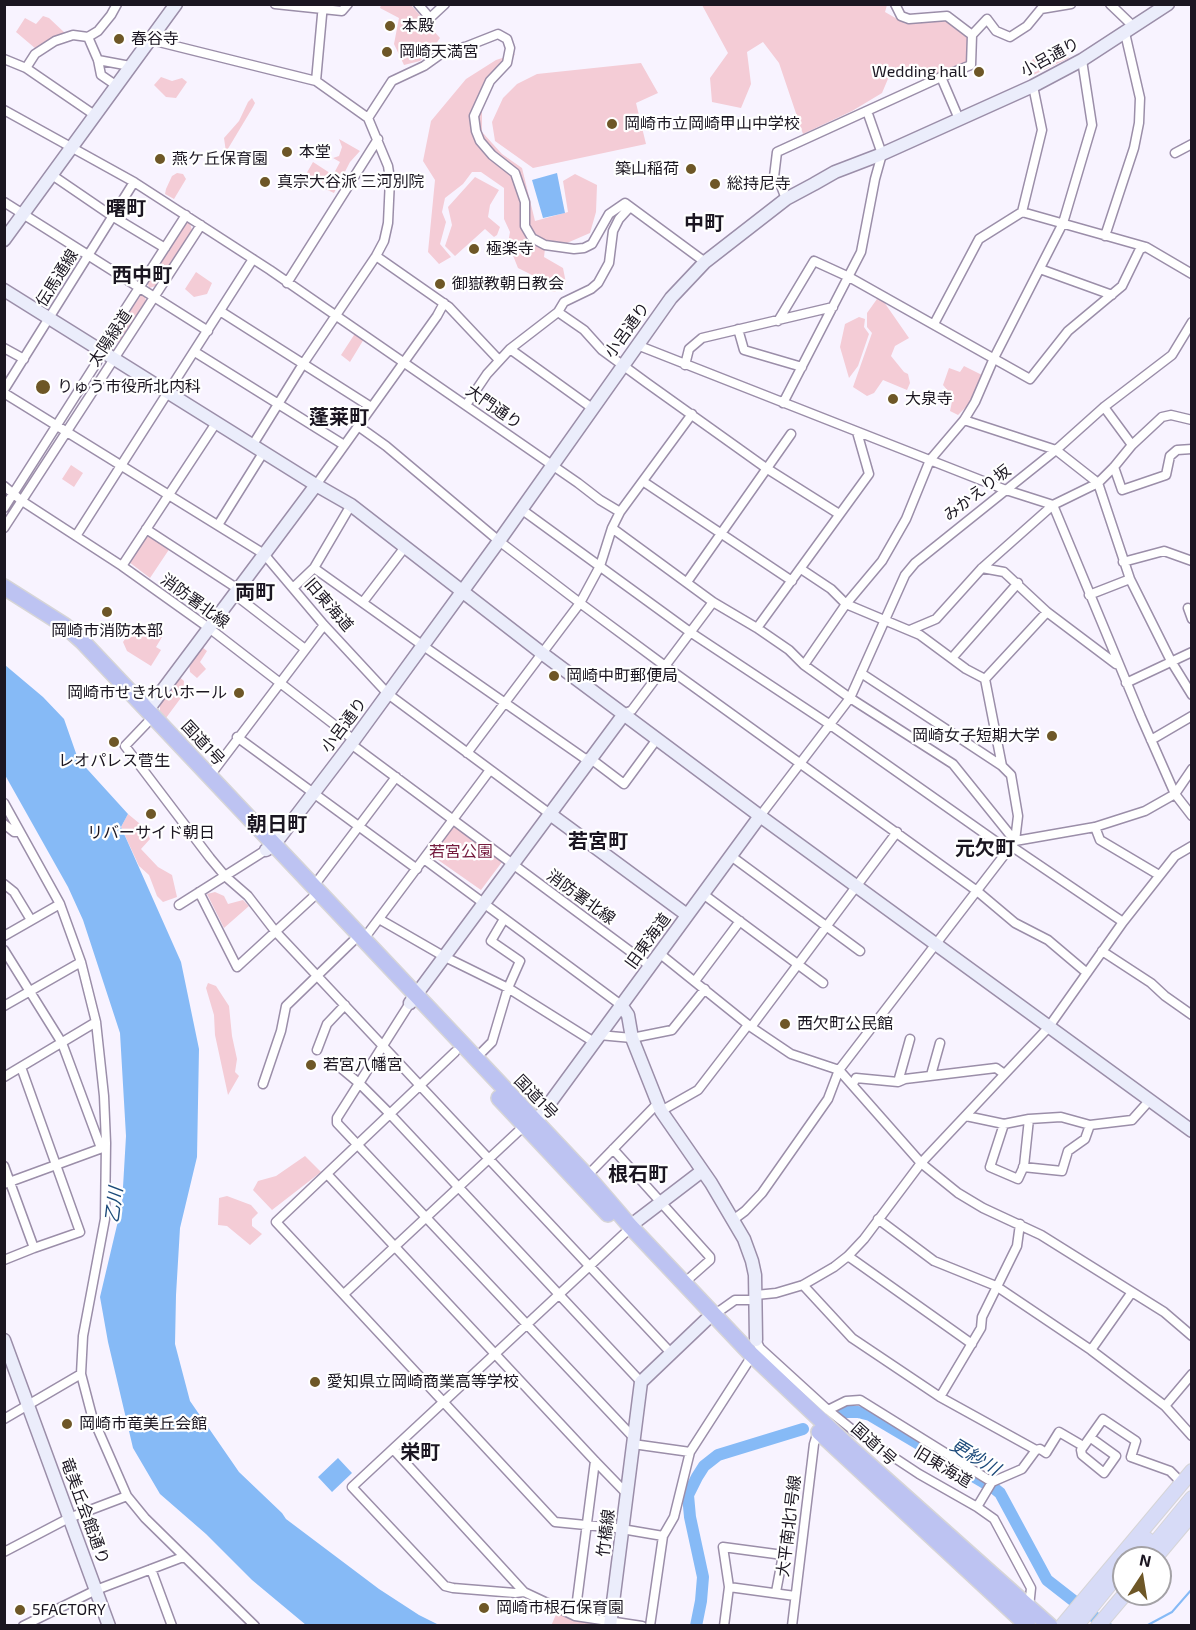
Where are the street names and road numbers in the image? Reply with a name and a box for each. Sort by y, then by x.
street label: 小呂通り [1017,34,1083,80]
street label: 伝馬通線 [32,246,82,310]
street label: 小呂通り [600,298,654,362]
street label: 太陽緑道 [84,306,136,370]
street label: 大門通り [462,381,526,433]
street label: みかえり坂 [940,461,1014,525]
street label: 消防署北線 [157,570,233,632]
street label: 旧東海道 [301,575,357,635]
street label: 小呂通り [317,694,371,756]
street label: 国道1号 [177,717,229,769]
street label: 消防署北線 [543,866,619,928]
street label: 旧東海道 [621,909,675,973]
street label: 国道1号 [510,1071,562,1123]
street label: 国道1号 [847,1419,901,1469]
street label: 旧東海道 [911,1442,975,1492]
street label: 竜美丘会館通り [57,1455,113,1567]
street label: 大平南北1号線 [773,1474,805,1578]
street label: 竹橋線 [594,1508,618,1558]

